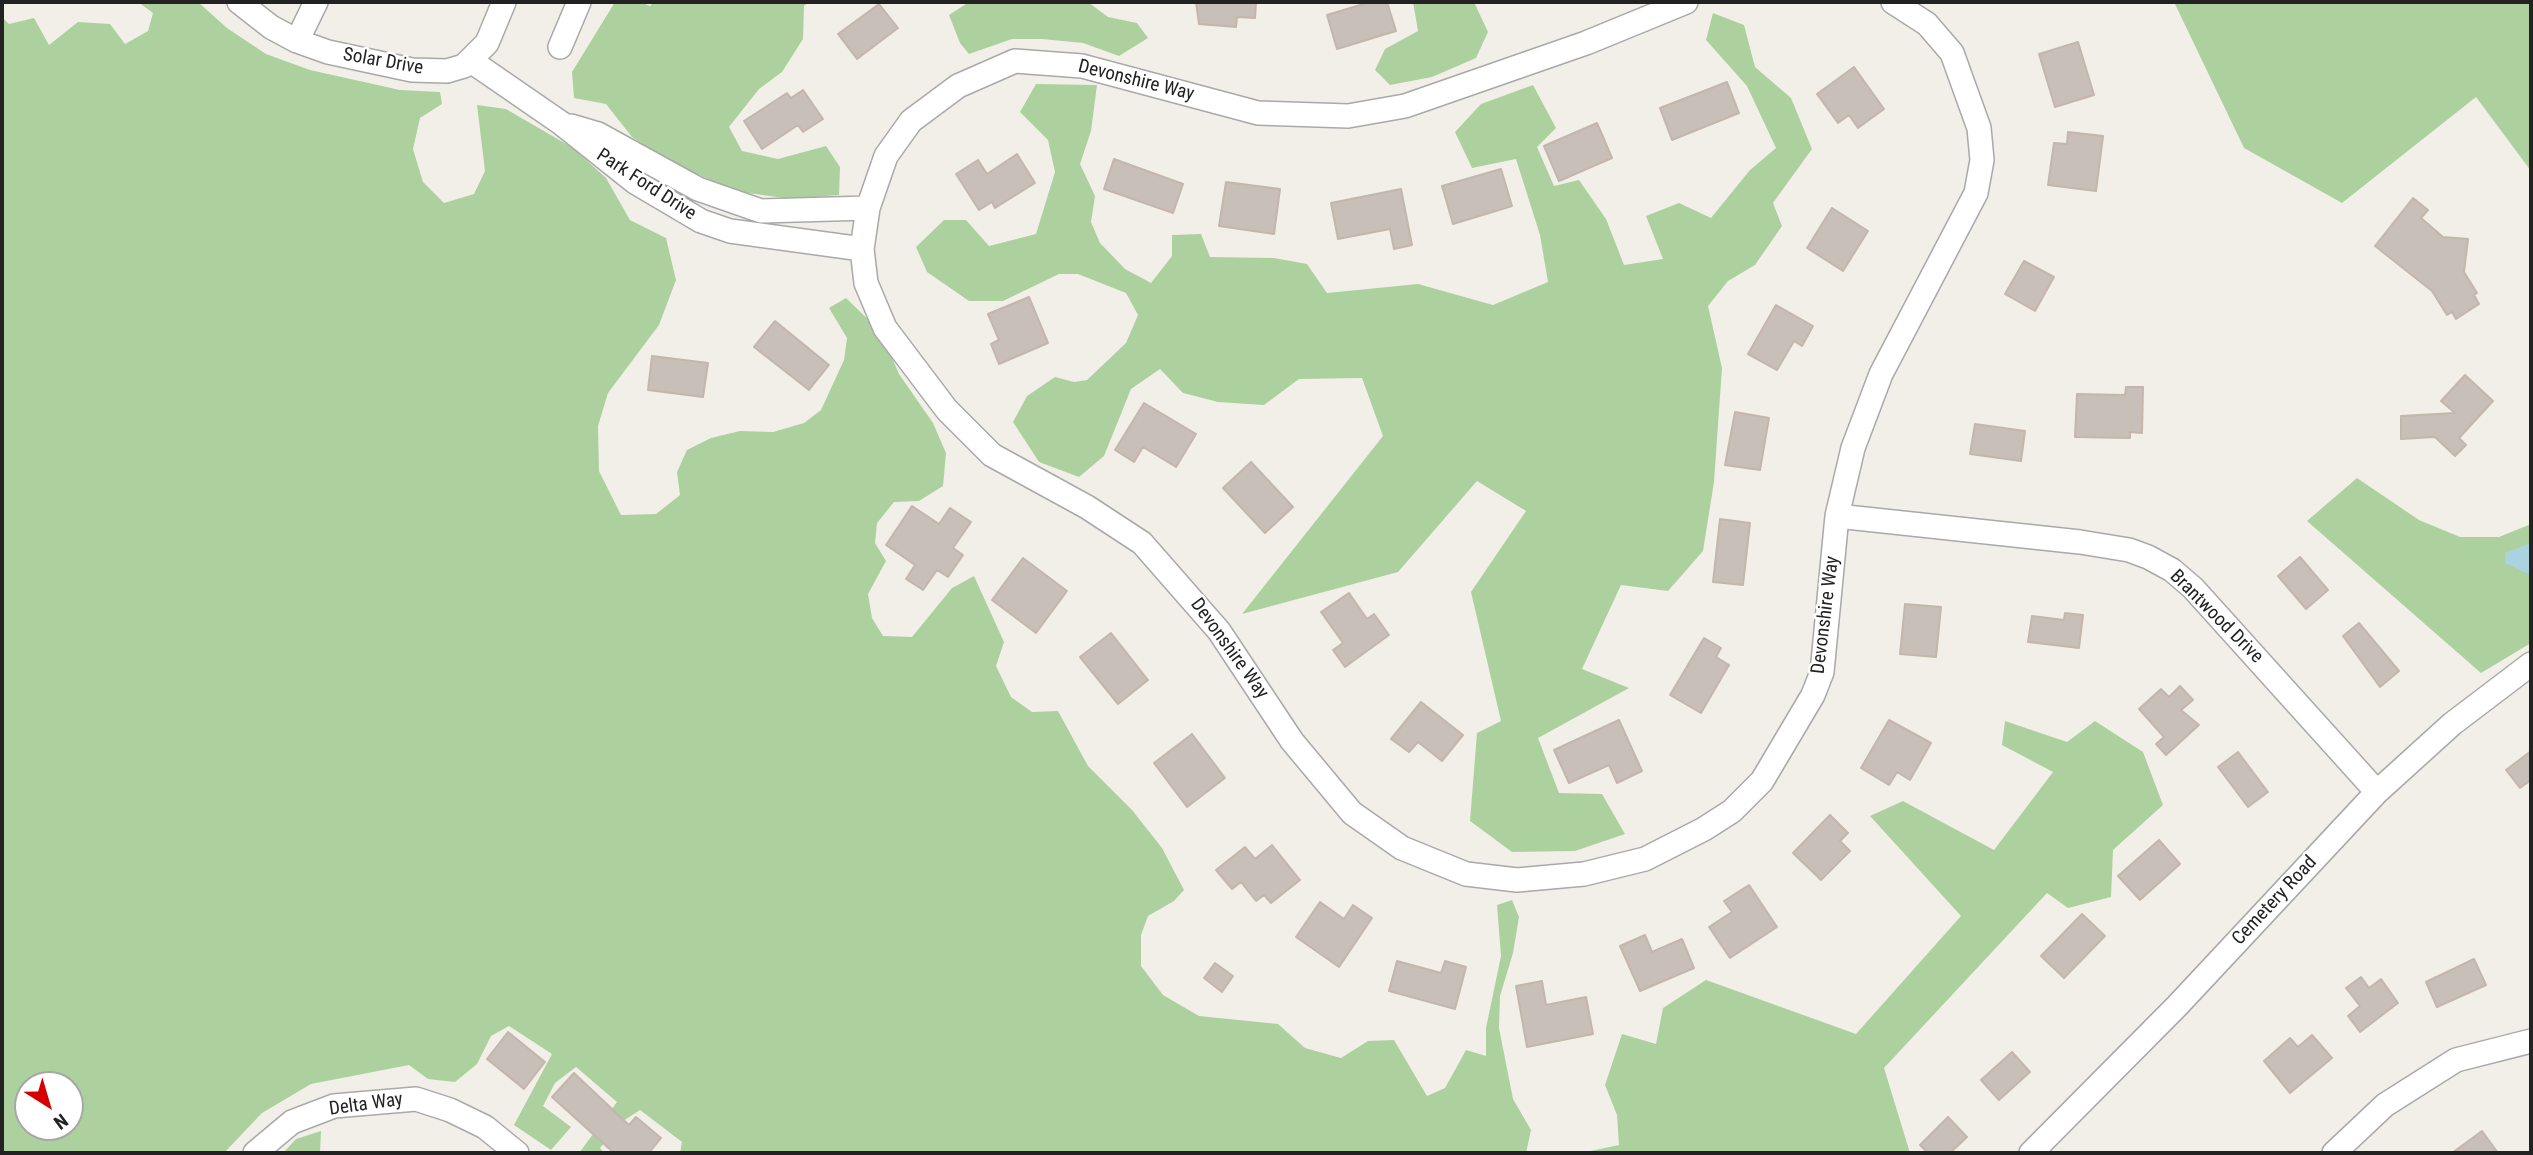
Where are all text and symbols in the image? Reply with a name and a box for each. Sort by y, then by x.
street label: Solar Drive [341,44,425,80]
street label: Devonshire Way [1076,56,1196,106]
street label: Park Ford Drive [592,144,700,226]
street label: Devonshire Way [1807,555,1845,675]
street label: Brantwood Drive [2165,566,2267,668]
street label: Devonshire Way [1185,594,1273,704]
street label: Cemetery Road [2228,852,2322,950]
north arrow [14,1071,84,1141]
street label: Delta Way [328,1089,404,1121]
text: N [49,1109,72,1134]

